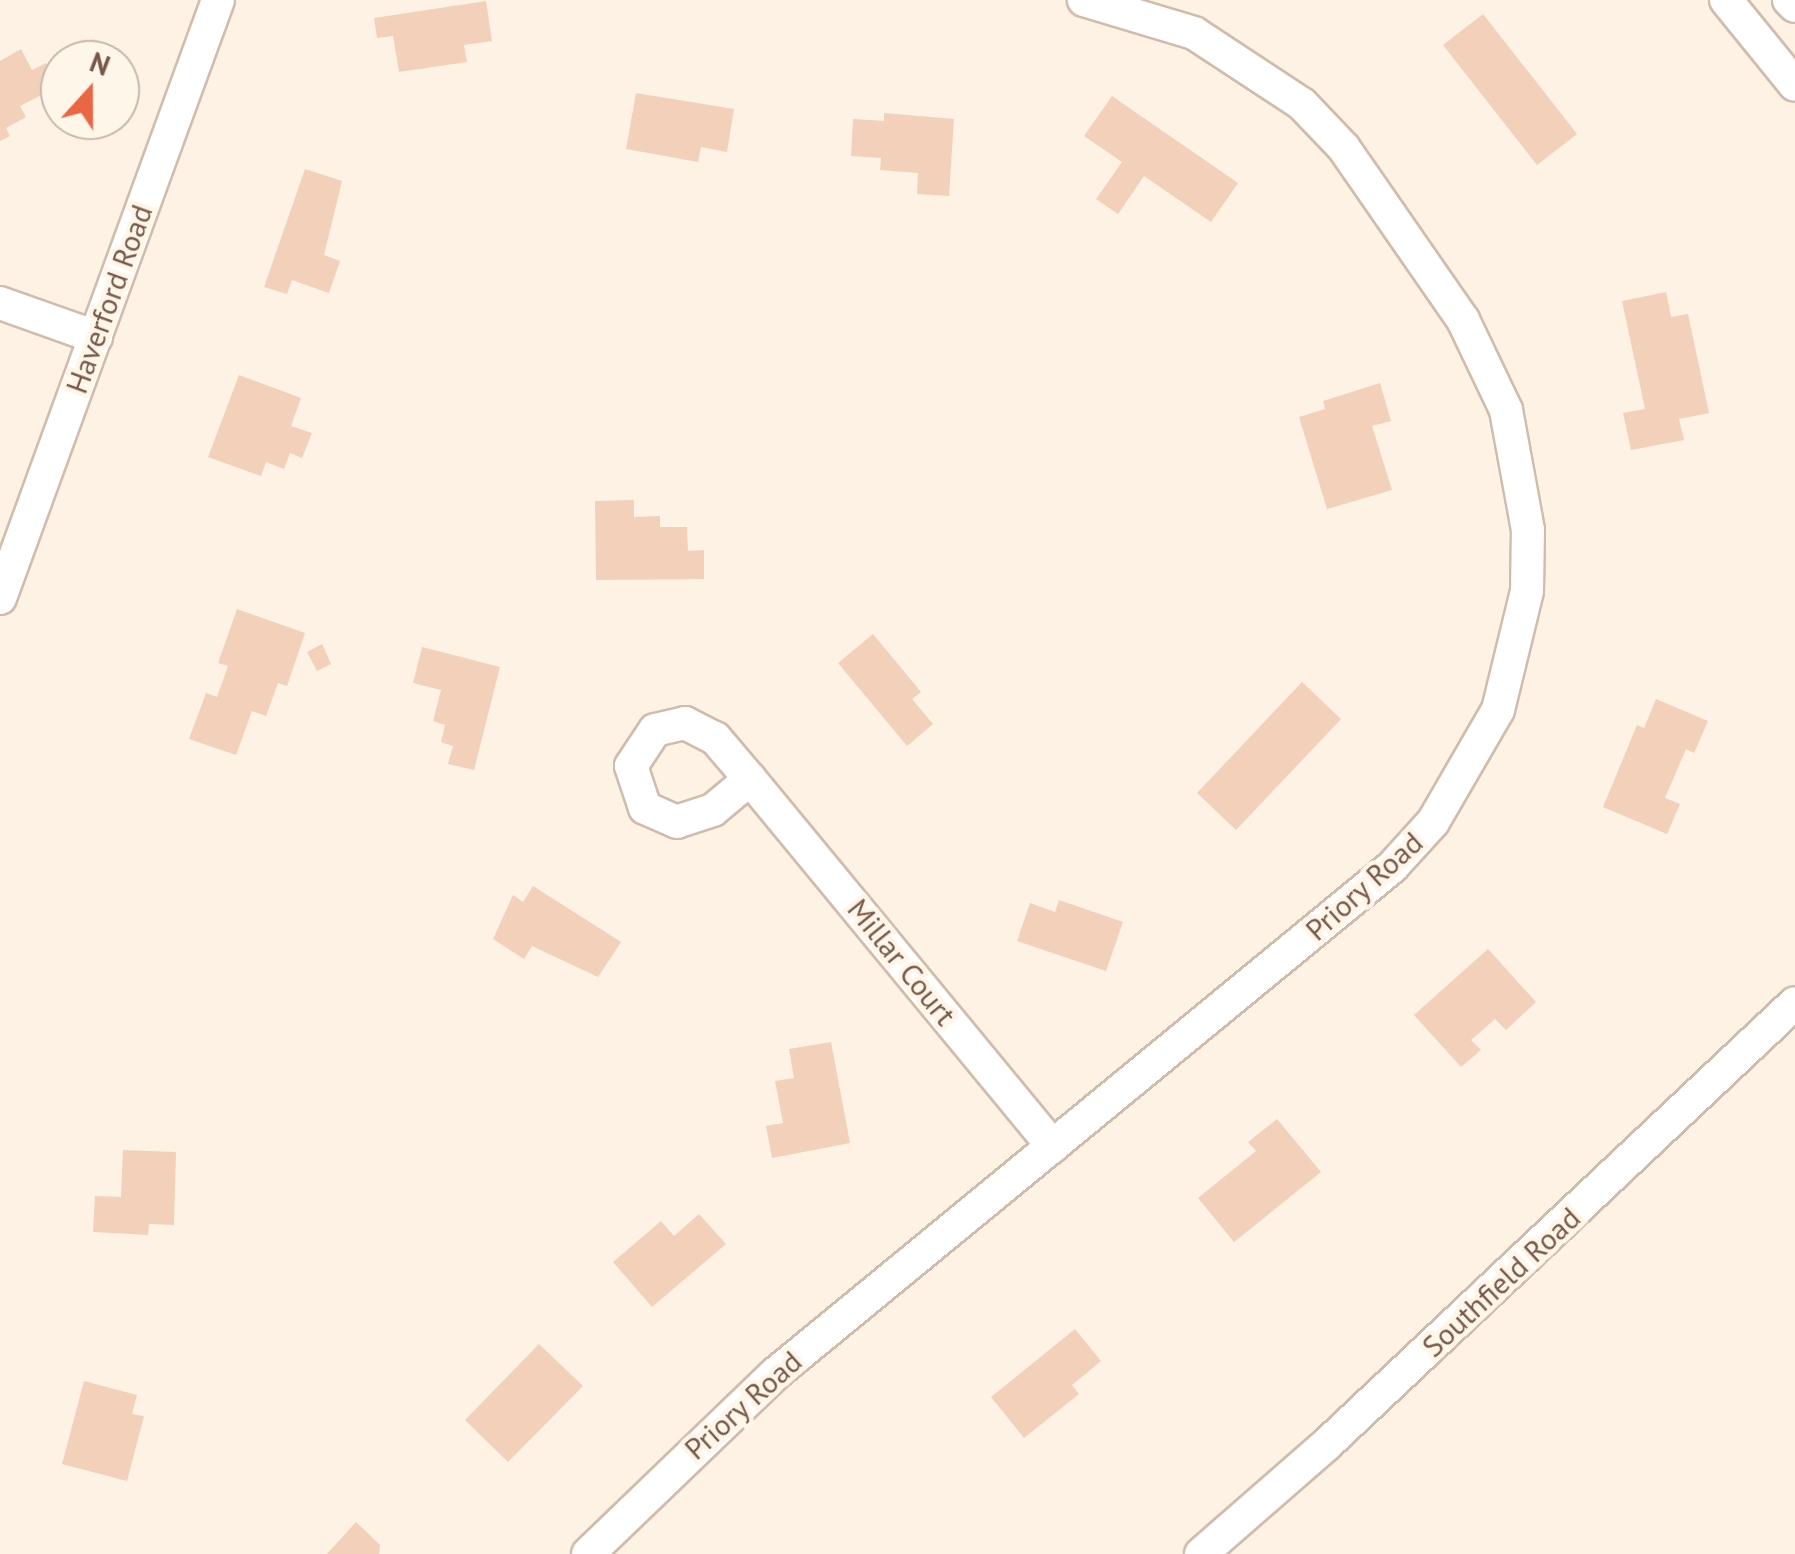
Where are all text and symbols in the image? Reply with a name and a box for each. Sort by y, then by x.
north arrow [40,40,140,140]
text: N [85,43,115,84]
street label: Haverford Road [58,200,160,398]
street label: Priory Road [1298,824,1430,948]
street label: Millar Court [840,892,964,1032]
street label: Southfield Road [1415,1200,1587,1364]
street label: Priory Road [677,1343,809,1467]

